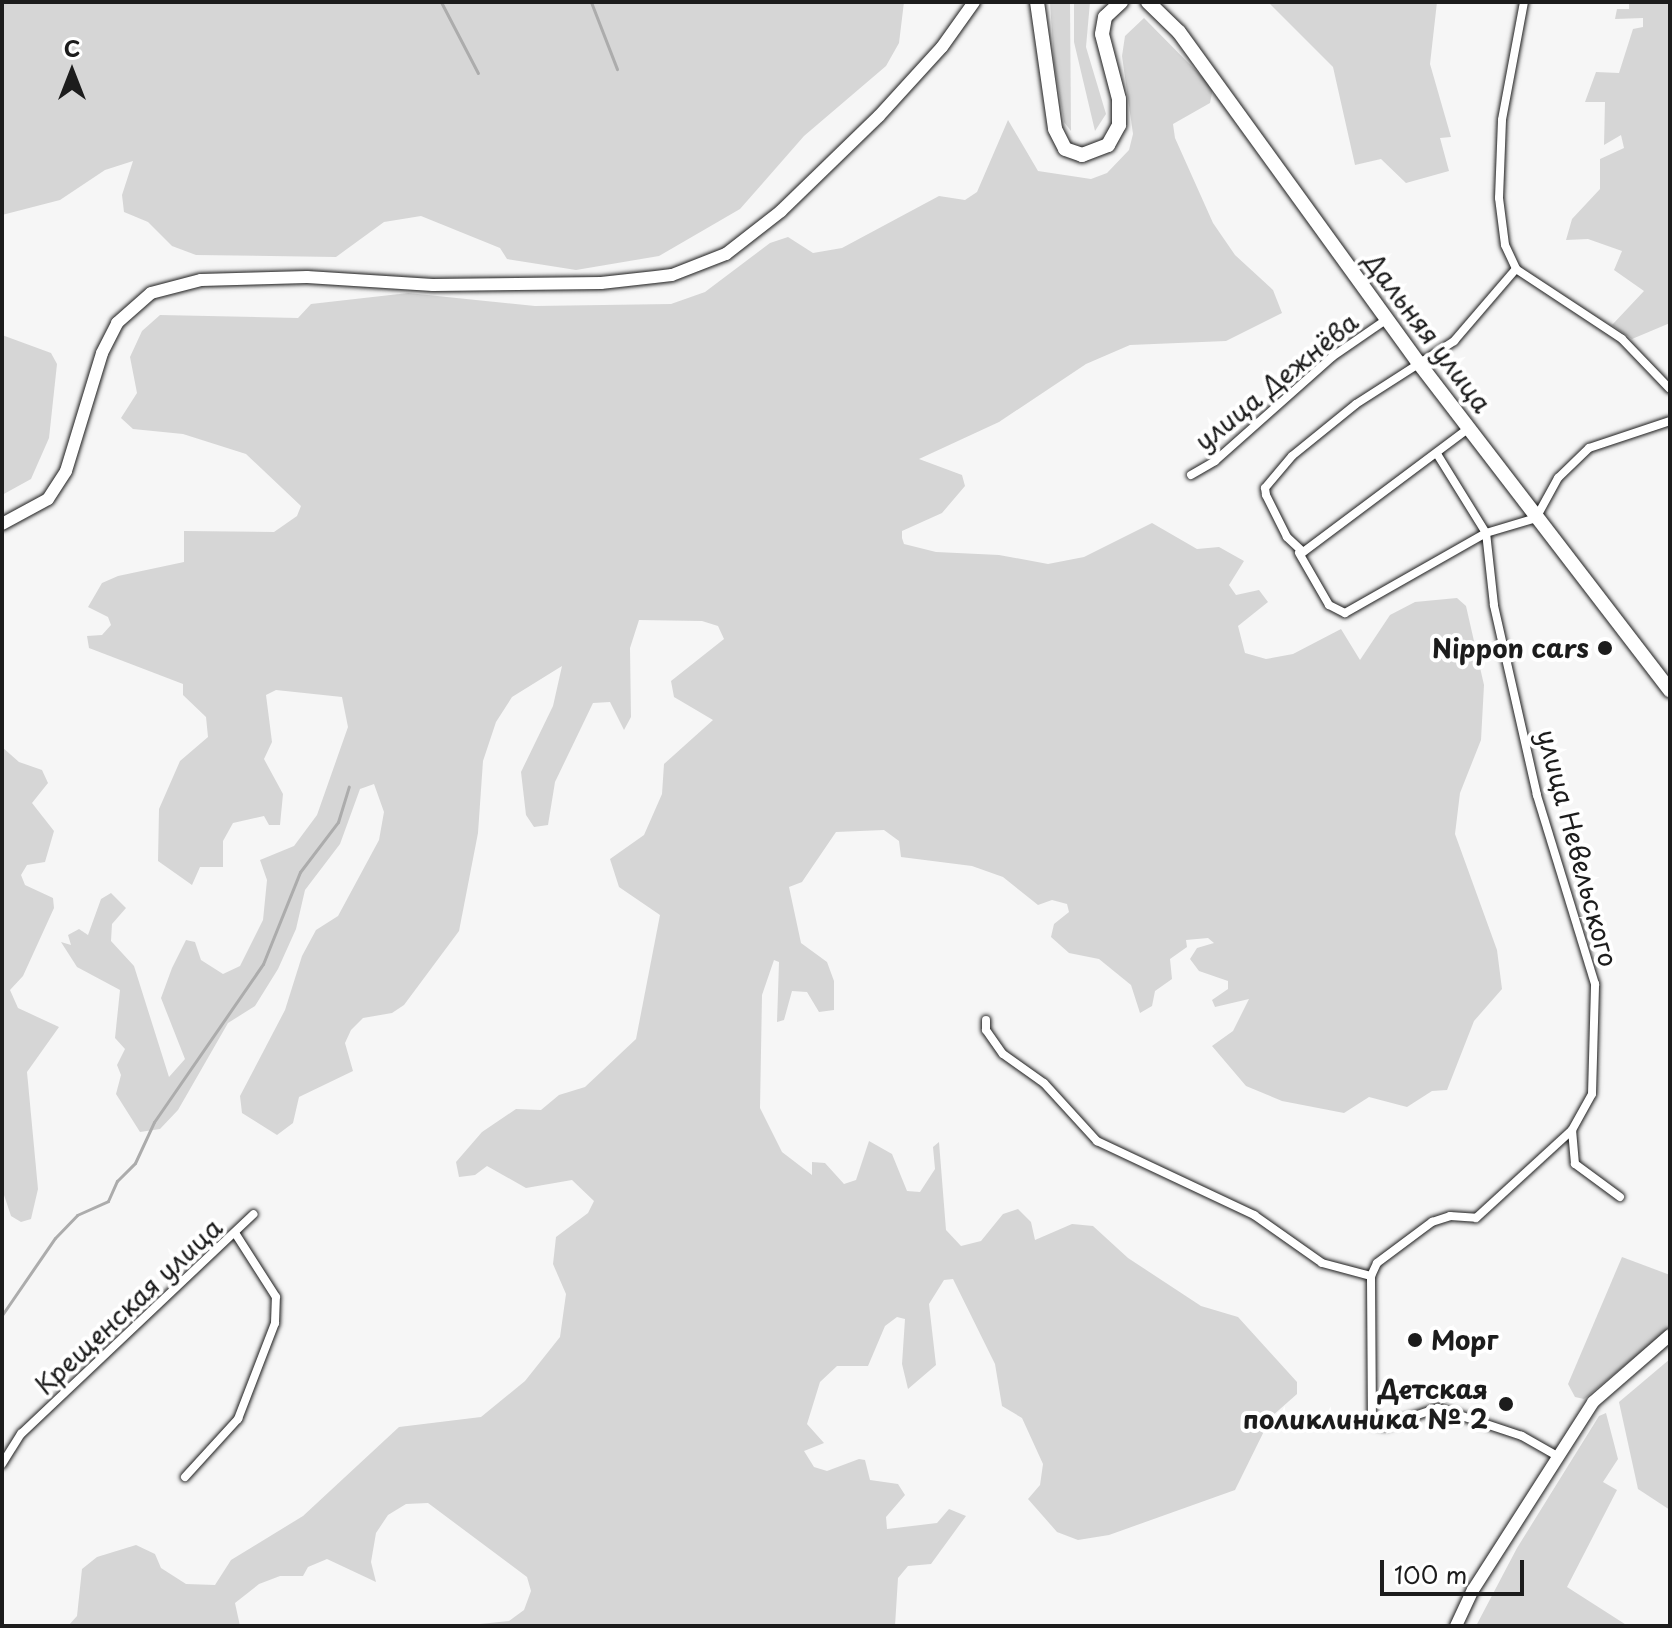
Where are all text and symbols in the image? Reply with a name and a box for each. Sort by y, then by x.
text: С [64,31,80,64]
north arrow [32,32,112,112]
street label: Дальняя улица [1357,245,1499,419]
street label: улица Дежнёва [1188,305,1364,457]
place label: Nippon cars [1432,632,1589,664]
marker: Nippon cars [1596,639,1614,657]
street label: улица Невельского [1531,725,1625,971]
street label: Крещенская улица [27,1211,229,1401]
place label: Морг [1431,1324,1498,1356]
marker: Морг [1406,1331,1424,1349]
place label: Детская поликлиника № 2 [1242,1373,1488,1434]
marker: Детская поликлиника № 2 [1495,1393,1517,1415]
scale bar [1384,1544,1528,1594]
text: 100 m [1394,1556,1467,1592]

